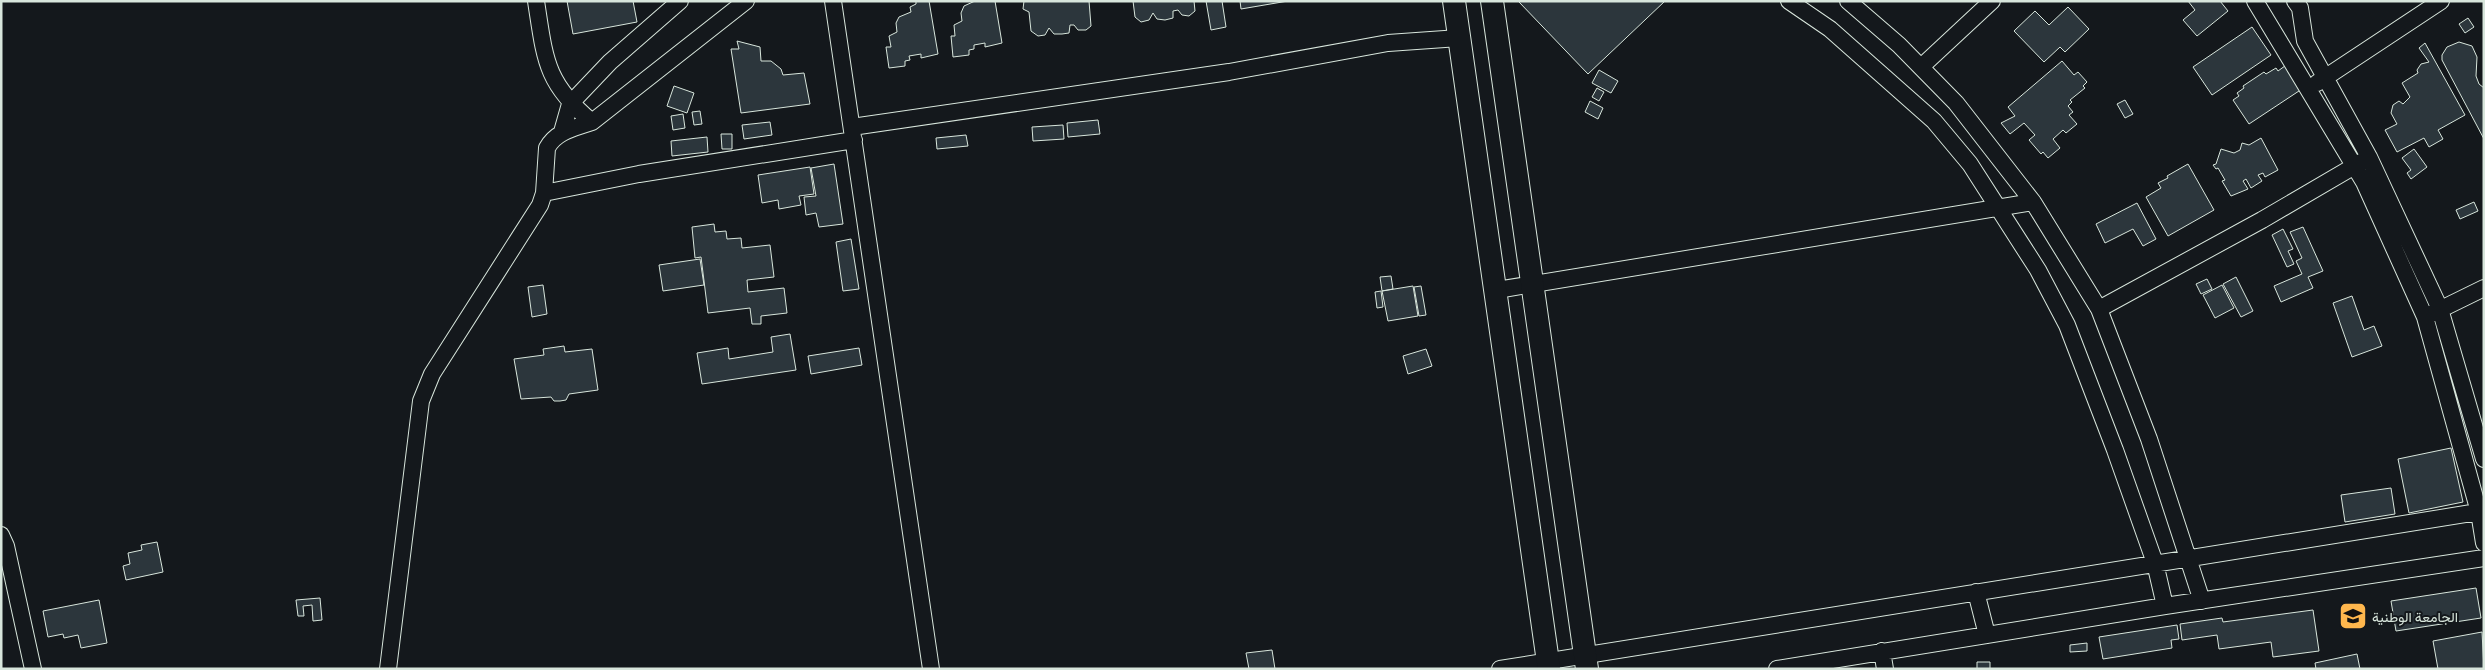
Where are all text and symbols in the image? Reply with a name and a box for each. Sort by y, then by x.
school or university icon: الجامعة الوطنية [2338,601,2368,631]
place label: الجامعة الوطنية [2372,606,2458,627]

